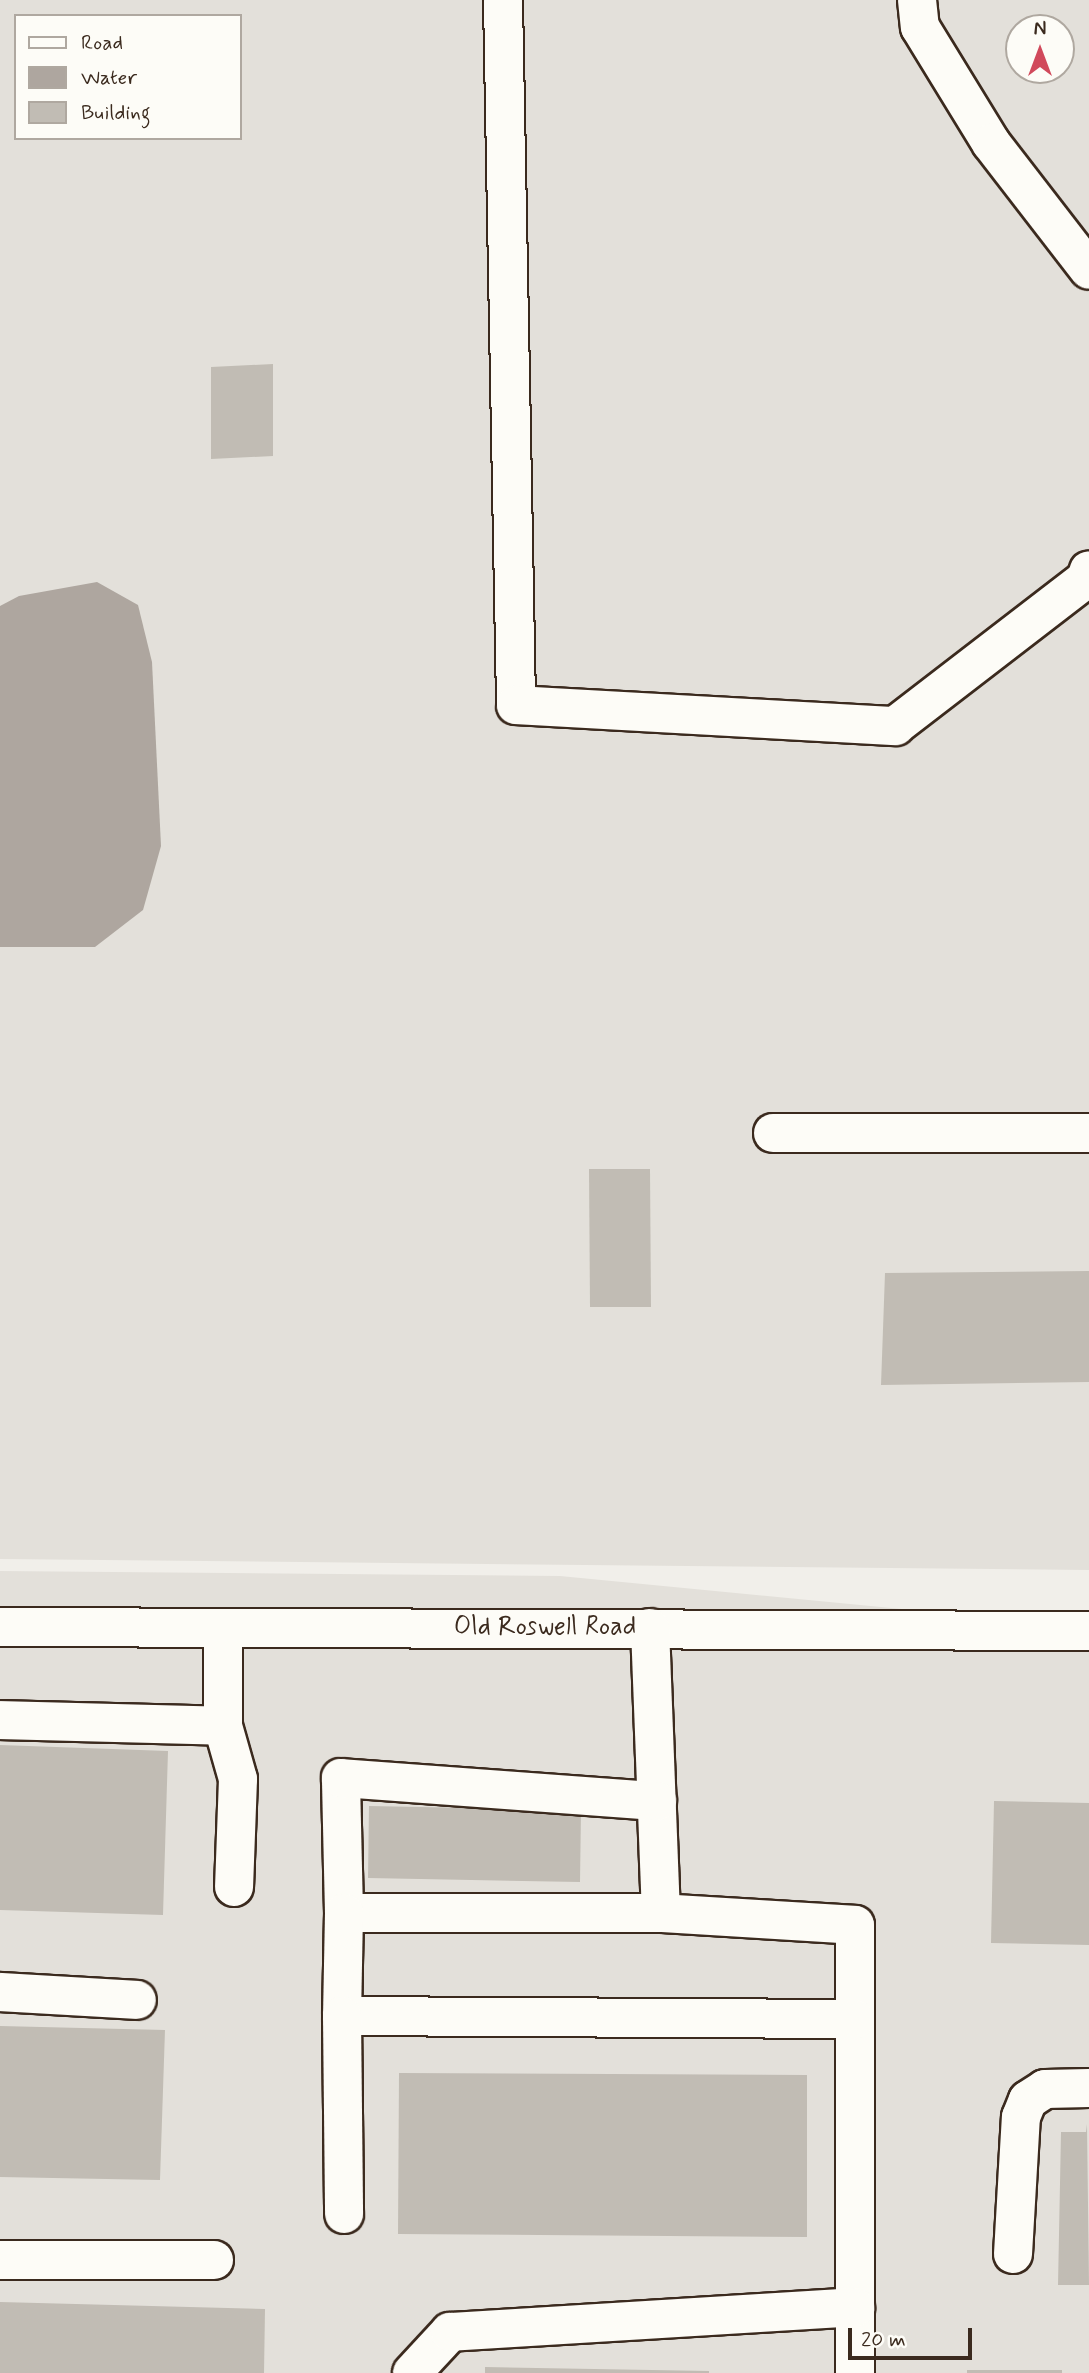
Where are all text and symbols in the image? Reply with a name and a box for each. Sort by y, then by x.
legend [14,14,242,140]
north arrow [1005,14,1075,84]
text: N [1034,17,1046,42]
text: Road [81,29,123,57]
text: Water [81,64,137,92]
text: Building [81,99,151,127]
street label: Old Roswell Road [452,1612,638,1644]
scale bar [851,2314,975,2358]
text: 20 m [861,2326,906,2354]

